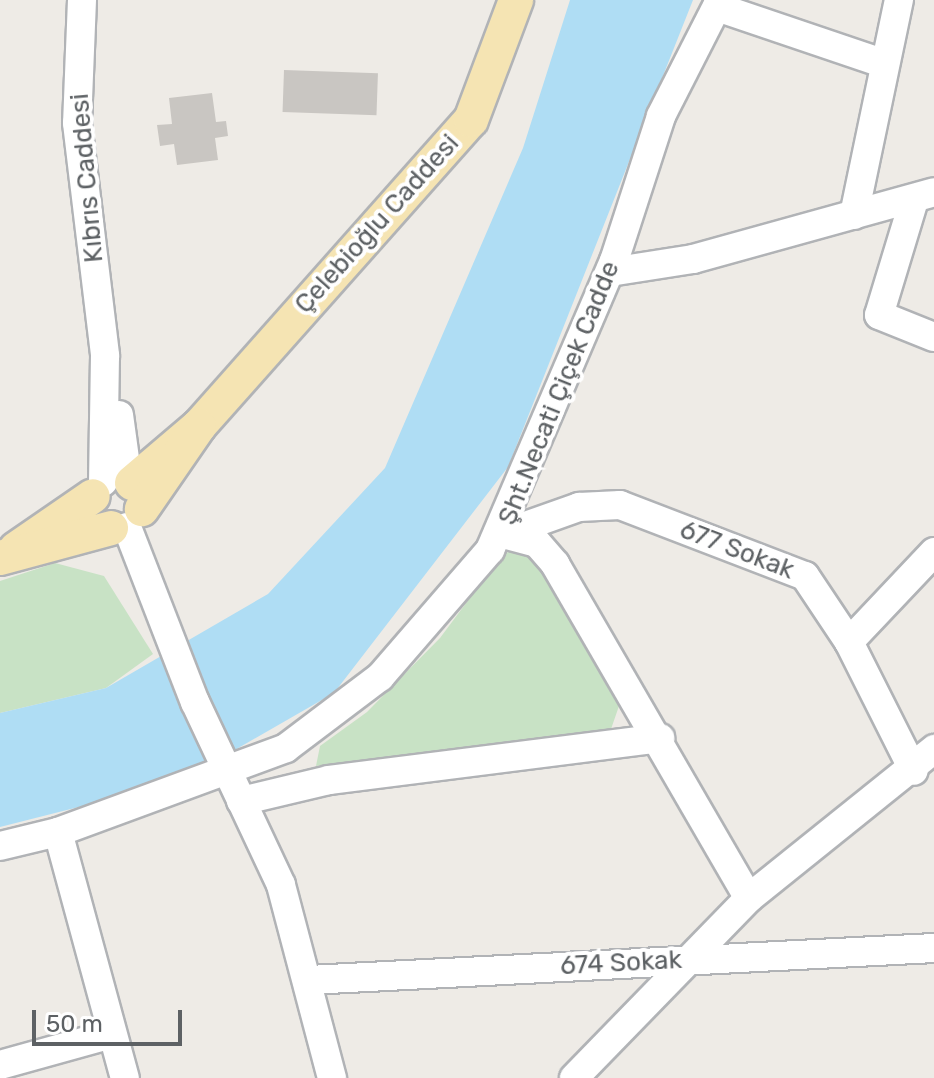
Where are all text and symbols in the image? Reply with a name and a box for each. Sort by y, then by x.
street label: Kıbrıs Caddesi [64,92,110,264]
street label: Çelebioğlu Caddesi [288,128,466,320]
street label: Şht.Necati Çiçek Cadde [492,256,626,530]
street label: 677 Sokak [675,514,799,586]
street label: 674 Sokak [559,944,683,982]
scale bar [36,994,186,1044]
text: 50 m [46,1010,103,1038]

